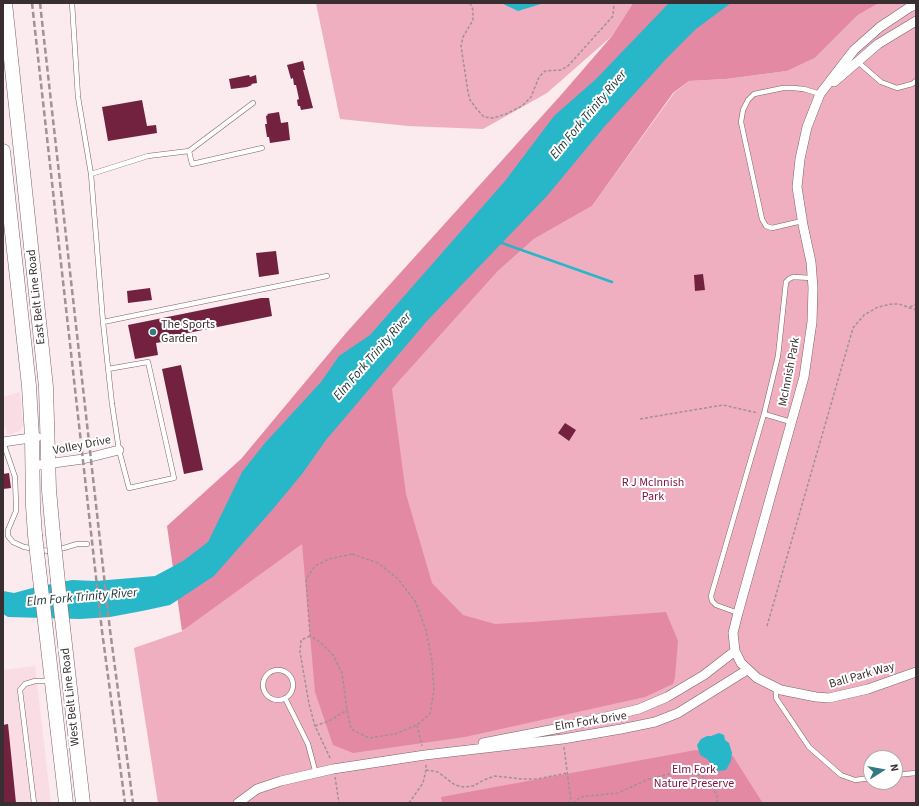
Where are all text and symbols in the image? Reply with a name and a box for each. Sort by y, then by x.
water label: Elm Fork Trinity River [547,67,631,163]
street label: East Belt Line Road [25,249,49,345]
water label: Elm Fork Trinity River [331,310,415,404]
place label: The Sports Garden [161,318,215,346]
marker: The Sports Garden [148,327,158,337]
street label: McInnish Park [776,336,804,408]
street label: Volley Drive [52,433,112,459]
park label: R J McInnish Park [622,476,684,504]
water label: Elm Fork Trinity River [26,585,138,611]
street label: West Belt Line Road [59,647,83,747]
street label: Ball Park Way [828,660,896,692]
street label: Elm Fork Drive [554,709,628,735]
north arrow [863,750,903,790]
park label: Elm Fork Nature Preserve [654,763,734,791]
text: N [886,763,902,773]

